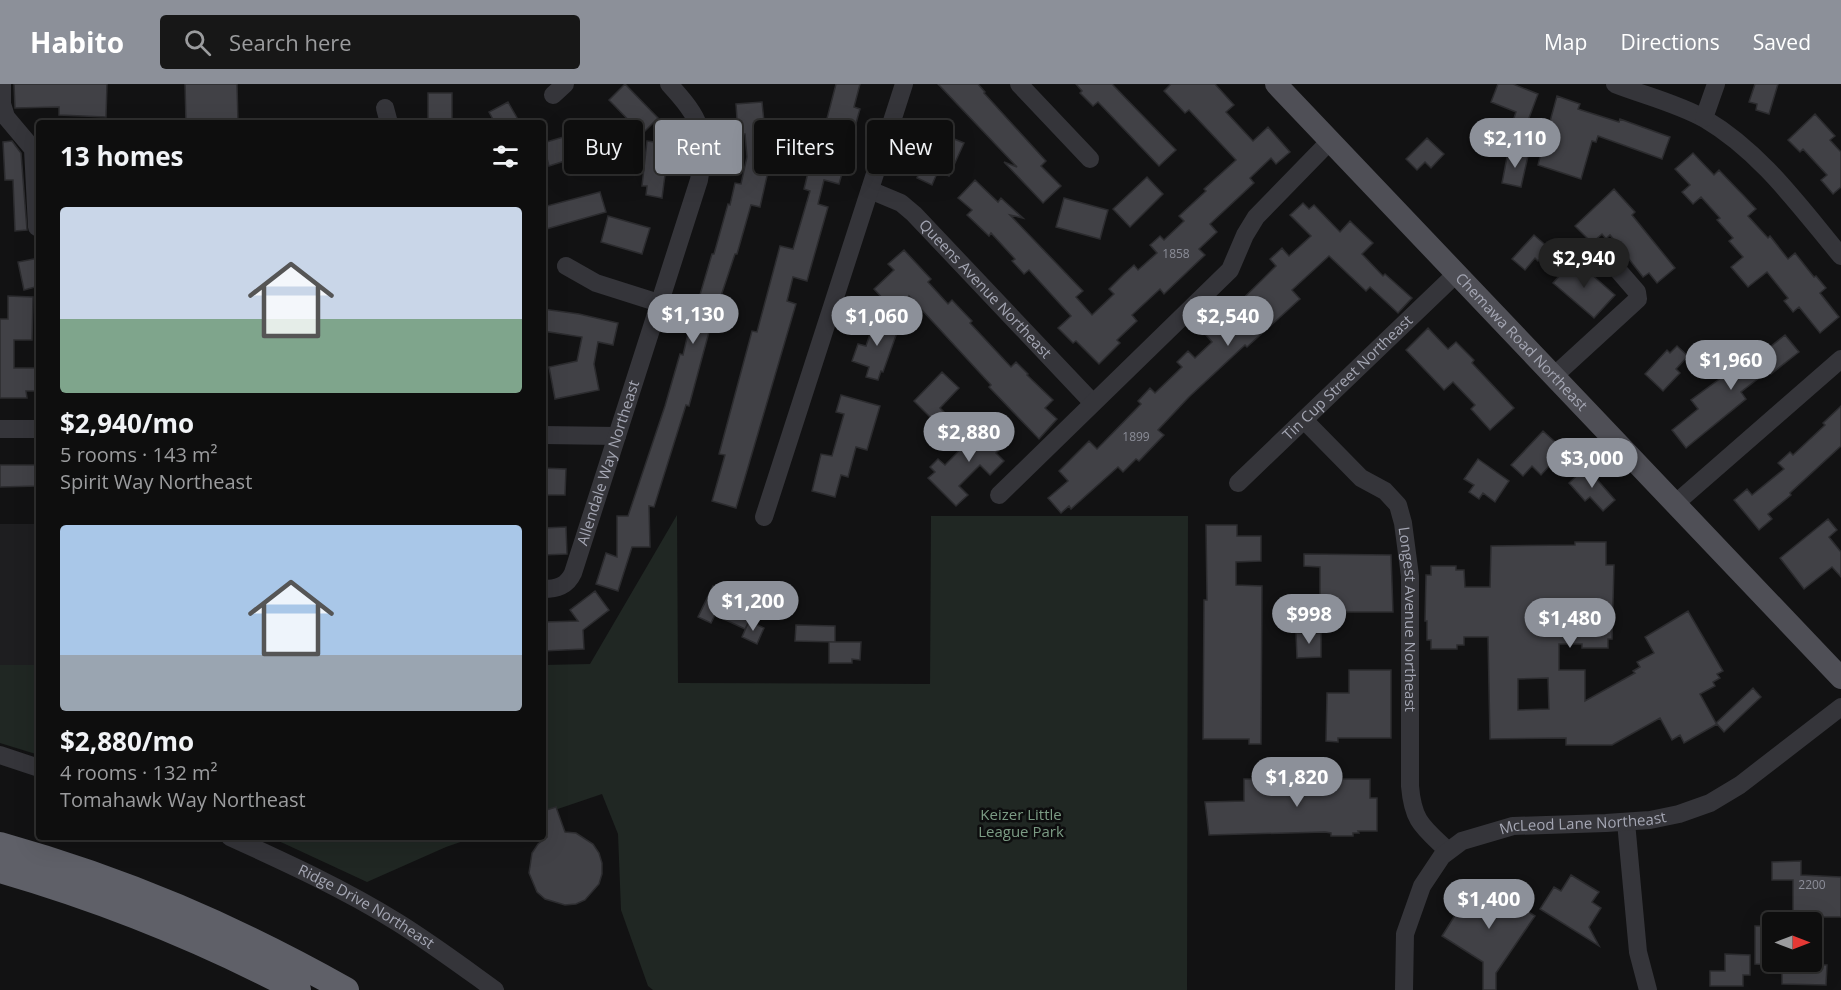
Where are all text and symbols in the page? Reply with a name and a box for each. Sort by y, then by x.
search box [160,15,580,69]
text: Habito [30,23,124,61]
icon: search [181,26,214,59]
text: Search here [229,27,352,57]
text: Map [1544,28,1587,56]
text: Directions [1620,28,1720,56]
text: Saved [1753,28,1811,56]
pin: $2,110 [1466,118,1564,169]
chip: Buy [564,120,643,174]
chip: Rent [655,120,742,174]
chip: Filters [754,120,855,174]
chip: New [867,120,953,174]
text: $2,110 [1484,124,1546,151]
text: 13 homes [60,138,184,174]
icon: filters [489,140,522,173]
street label: Queens Avenue Northeast [915,214,1056,362]
pin: $2,940 [1535,238,1633,289]
text: $2,940 [1553,244,1615,271]
house number: 1858 [1162,245,1190,262]
icon: home [237,246,345,354]
street label: Chemawa Road Northeast [1452,268,1592,415]
pin: $1,130 [644,294,742,345]
pin: $1,060 [828,296,926,347]
pin: $2,540 [1179,296,1277,347]
text: $1,130 [662,300,724,327]
text: $1,060 [846,302,908,329]
text: $2,540 [1197,302,1259,329]
street label: Tin Cup Street Northeast [1278,310,1416,444]
pin: $1,960 [1682,340,1780,391]
text: $1,960 [1700,346,1762,373]
street label: Allendale Way Northeast [572,377,643,548]
text: $2,940/mo [60,405,194,441]
pin: $2,880 [920,412,1018,463]
text: $2,880 [938,418,1000,445]
house number: 1899 [1122,428,1150,445]
pin: $3,000 [1543,438,1641,489]
text: 5 rooms · 143 m² [60,441,218,468]
text: $3,000 [1561,444,1623,471]
text: Spirit Way Northeast [60,468,252,495]
street label: Longest Avenue Northeast [1395,525,1421,712]
icon: home [237,564,345,672]
pin: $1,200 [704,581,802,632]
text: $1,200 [722,587,784,614]
pin: $998 [1273,594,1345,645]
pin: $1,480 [1521,598,1619,649]
text: $998 [1286,600,1332,627]
text: $1,480 [1539,604,1601,631]
text: $2,880/mo [60,723,194,759]
pin: $1,820 [1248,757,1346,808]
text: 4 rooms · 132 m² [60,759,218,786]
text: $1,820 [1266,763,1328,790]
text: Tomahawk Way Northeast [60,786,306,813]
park label: Keizer Little League Park [978,804,1064,841]
street label: McLeod Lane Northeast [1497,806,1668,839]
street label: Ridge Drive Northeast [295,859,439,953]
house number: 2200 [1798,876,1826,893]
pin: $1,400 [1440,879,1538,930]
text: $1,400 [1458,885,1520,912]
north arrow [1762,912,1822,972]
map controls [1762,912,1822,972]

